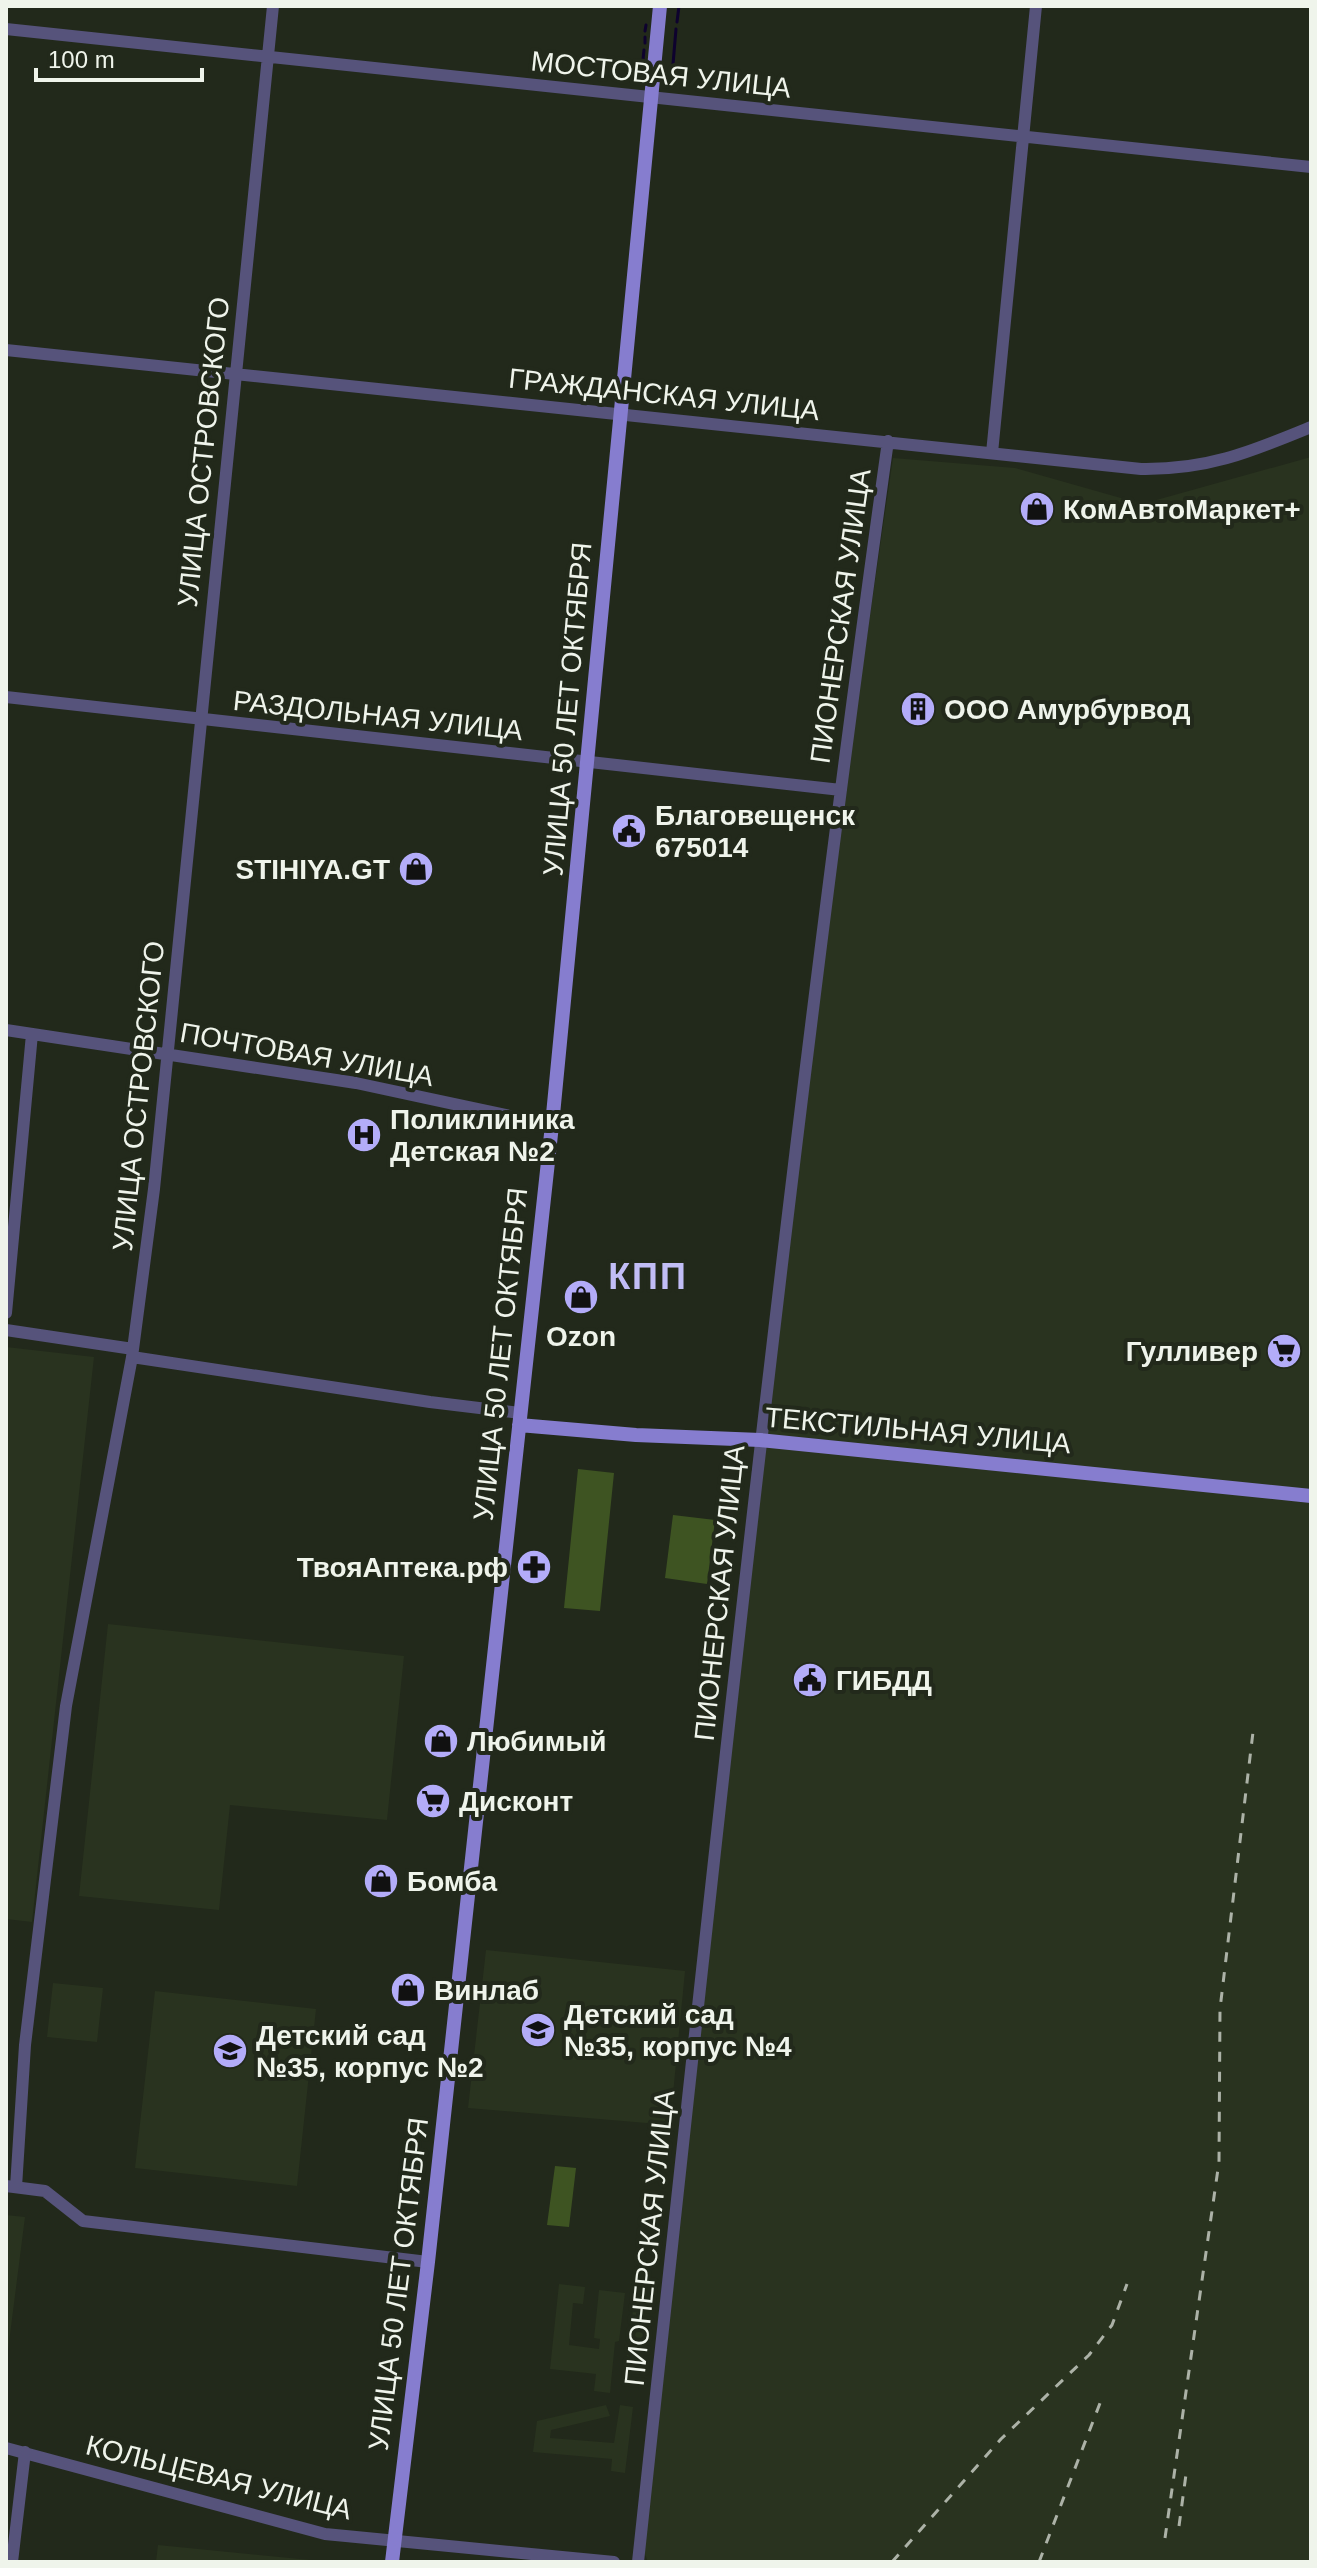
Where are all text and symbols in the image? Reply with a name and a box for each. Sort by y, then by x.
scale bar [36,32,202,82]
street label: МОСТОВАЯ УЛИЦА [529,45,793,104]
text: 100 m [48,46,115,73]
street label: УЛИЦА ОСТРОВСКОГО [172,295,235,609]
street label: ГРАЖДАНСКАЯ УЛИЦА [507,363,821,426]
street label: ПИОНЕРСКАЯ УЛИЦА [804,466,877,765]
shop icon: КомАвтоМаркет+ [1018,490,1056,528]
place label: КомАвтоМаркет+ [1063,494,1301,525]
street label: УЛИЦА 50 ЛЕТ ОКТЯБРЯ [537,541,598,877]
street label: РАЗДОЛЬНАЯ УЛИЦА [232,685,525,746]
building icon: ООО Амурбурвод [899,690,937,728]
place label: ООО Амурбурвод [944,694,1191,725]
place label: Благовещенск 675014 [655,800,856,863]
public building icon: Благовещенск 675014 [610,812,648,850]
shop icon: STIHIYA.GT [397,850,435,888]
place label: STIHIYA.GT [235,854,390,885]
street label: УЛИЦА ОСТРОВСКОГО [107,939,170,1253]
street label: ПОЧТОВАЯ УЛИЦА [178,1017,436,1092]
place label: Поликлиника Детская №2 [390,1104,575,1167]
hospital icon: Поликлиника Детская №2 [345,1116,383,1154]
street label: УЛИЦА 50 ЛЕТ ОКТЯБРЯ [468,1186,533,1522]
district label: КПП [608,1256,688,1297]
shop icon: Ozon [562,1278,600,1316]
place label: Ozon [546,1321,616,1352]
supermarket icon: Гулливер [1265,1332,1303,1370]
place label: Гулливер [1126,1336,1258,1367]
street label: ТЕКСТИЛЬНАЯ УЛИЦА [764,1402,1072,1459]
street label: ПИОНЕРСКАЯ УЛИЦА [689,1443,750,1742]
pharmacy icon: ТвояАптека.рф [515,1548,553,1586]
place label: ТвояАптека.рф [297,1552,508,1583]
public building icon: ГИБДД [791,1661,829,1699]
place label: ГИБДД [836,1665,932,1696]
shop icon: Любимый [422,1722,460,1760]
place label: Любимый [467,1726,607,1757]
supermarket icon: Дисконт [414,1782,452,1820]
place label: Дисконт [459,1786,573,1817]
shop icon: Бомба [362,1862,400,1900]
place label: Бомба [407,1866,497,1897]
shop icon: Винлаб [389,1971,427,2009]
place label: Винлаб [434,1975,539,2006]
place label: Детский сад №35, корпус №4 [564,1999,792,2062]
school or university icon: Детский сад №35, корпус №4 [519,2011,557,2049]
place label: Детский сад №35, корпус №2 [256,2020,484,2083]
school or university icon: Детский сад №35, корпус №2 [211,2032,249,2070]
street label: ПИОНЕРСКАЯ УЛИЦА [619,2088,680,2387]
street label: УЛИЦА 50 ЛЕТ ОКТЯБРЯ [363,2116,434,2452]
street label: КОЛЬЦЕВАЯ УЛИЦА [83,2429,355,2526]

